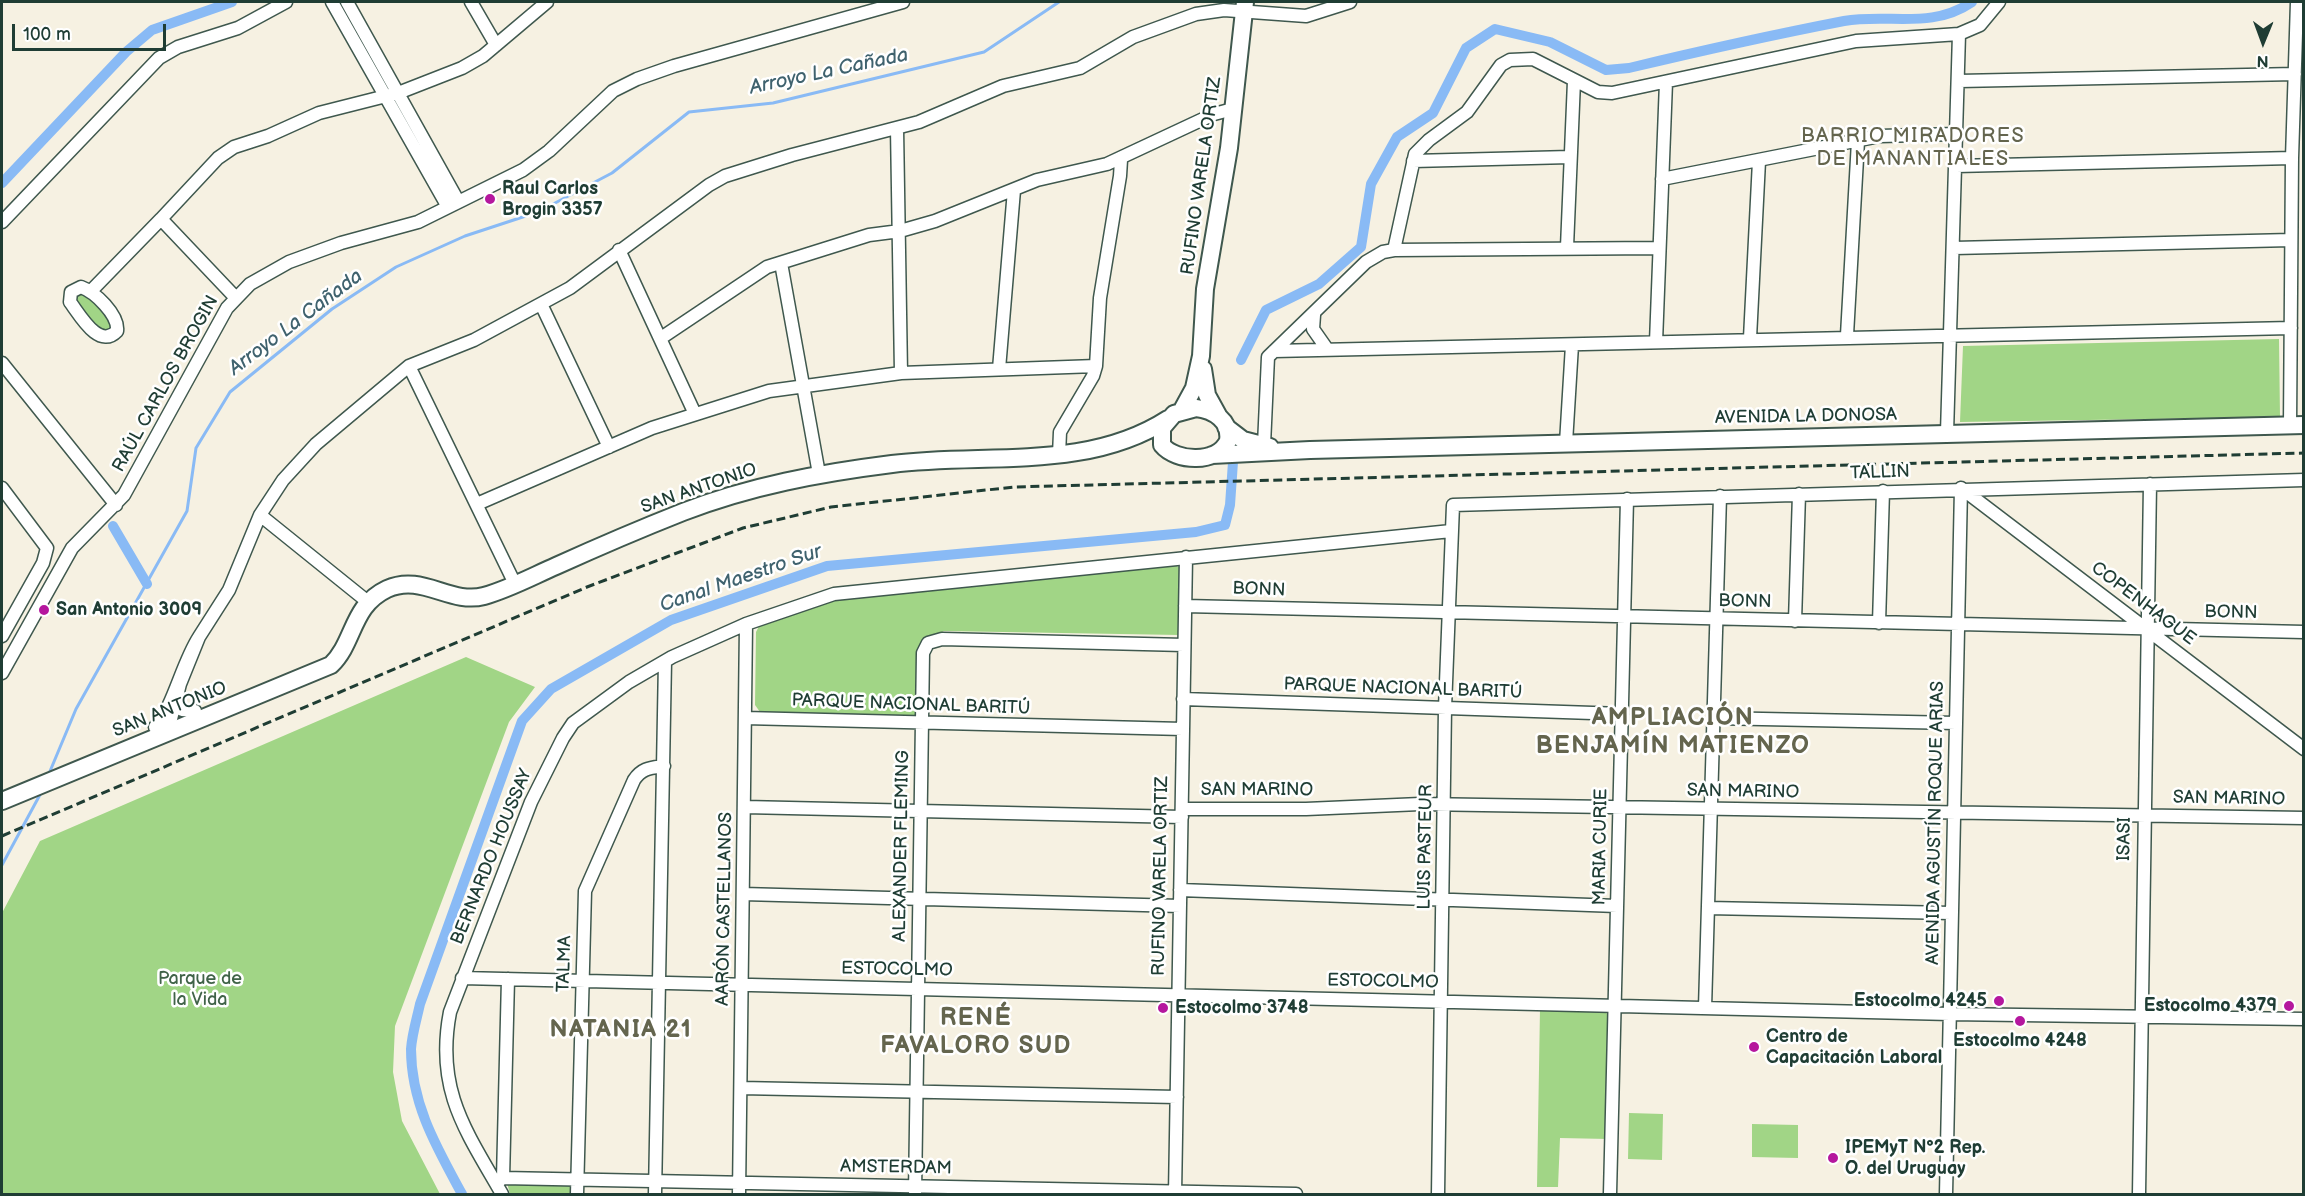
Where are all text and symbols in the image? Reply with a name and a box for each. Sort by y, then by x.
scale bar [15,12,170,50]
north arrow [2233,12,2293,72]
text: 100 m [23,24,71,45]
water label: Arroyo La Cañada [748,43,910,101]
text: N [2256,51,2269,70]
street label: RUFINO VARELA ORTIZ [1177,76,1227,276]
district label: BARRIO MIRADORES DE MANANTIALES [1801,125,2025,172]
place label: Raul Carlos Brogin 3357 [502,178,603,220]
marker: Raul Carlos Brogin 3357 [483,192,497,206]
water label: Arroyo La Cañada [224,265,368,381]
street label: RAÚL CARLOS BROGIN [108,292,224,476]
street label: AVENIDA LA DONOSA [1715,405,1897,429]
street label: SAN ANTONIO [638,459,760,519]
street label: TALLIN [1850,461,1910,485]
water label: Canal Maestro Sur [657,540,825,618]
street label: COPENHAGUE [2086,558,2200,650]
street label: BONN [1232,578,1286,602]
street label: BONN [1718,591,1772,613]
place label: San Antonio 3009 [56,599,202,621]
street label: BONN [2204,602,2258,624]
marker: San Antonio 3009 [37,603,51,617]
street label: PARQUE NACIONAL BARITÚ [1283,674,1523,704]
street label: SAN ANTONIO [110,677,230,743]
street label: AVENIDA AGUSTÍN ROQUE ARIAS [1923,681,1949,965]
street label: PARQUE NACIONAL BARITÚ [791,690,1031,720]
district label: AMPLIACIÓN BENJAMÍN MATIENZO [1536,705,1810,761]
street label: ALEXANDER FLEMING [890,750,914,942]
street label: BERNARDO HOUSSAY [447,766,537,948]
street label: RUFINO VARELA ORTIZ [1148,776,1174,976]
street label: SAN MARINO [1201,779,1313,801]
street label: SAN MARINO [1687,780,1799,804]
street label: LUIS PASTEUR [1414,784,1438,910]
street label: SAN MARINO [2173,787,2285,811]
street label: MARIA CURIE [1589,788,1613,906]
street label: AARÓN CASTELLANOS [713,812,737,1006]
street label: ISASI [2114,817,2136,861]
street label: TALMA [553,935,577,993]
street label: ESTOCOLMO [841,958,953,982]
park label: Parque de la Vida [158,968,242,1010]
street label: ESTOCOLMO [1327,970,1439,994]
place label: Estocolmo 4245 [1854,990,1987,1012]
marker: Estocolmo 4245 [1992,994,2006,1008]
place label: Estocolmo 4379 [2144,995,2277,1017]
place label: Estocolmo 3748 [1175,997,1309,1019]
marker: Estocolmo 4379 [2282,999,2296,1013]
marker: Estocolmo 3748 [1156,1001,1170,1015]
district label: RENÉ FAVALORO SUD [880,1005,1072,1061]
marker: Estocolmo 4248 [2013,1014,2027,1028]
district label: NATANIA 21 [550,1017,692,1045]
place label: Centro de Capacitación Laboral [1766,1026,1942,1068]
place label: Estocolmo 4248 [1953,1030,2087,1052]
marker: Centro de Capacitación Laboral [1747,1040,1761,1054]
place label: IPEMyT Nº2 Rep. O. del Uruguay [1845,1137,1986,1180]
marker: IPEMyT Nº2 Rep. O. del Uruguay [1826,1151,1840,1165]
street label: AMSTERDAM [840,1156,952,1180]

